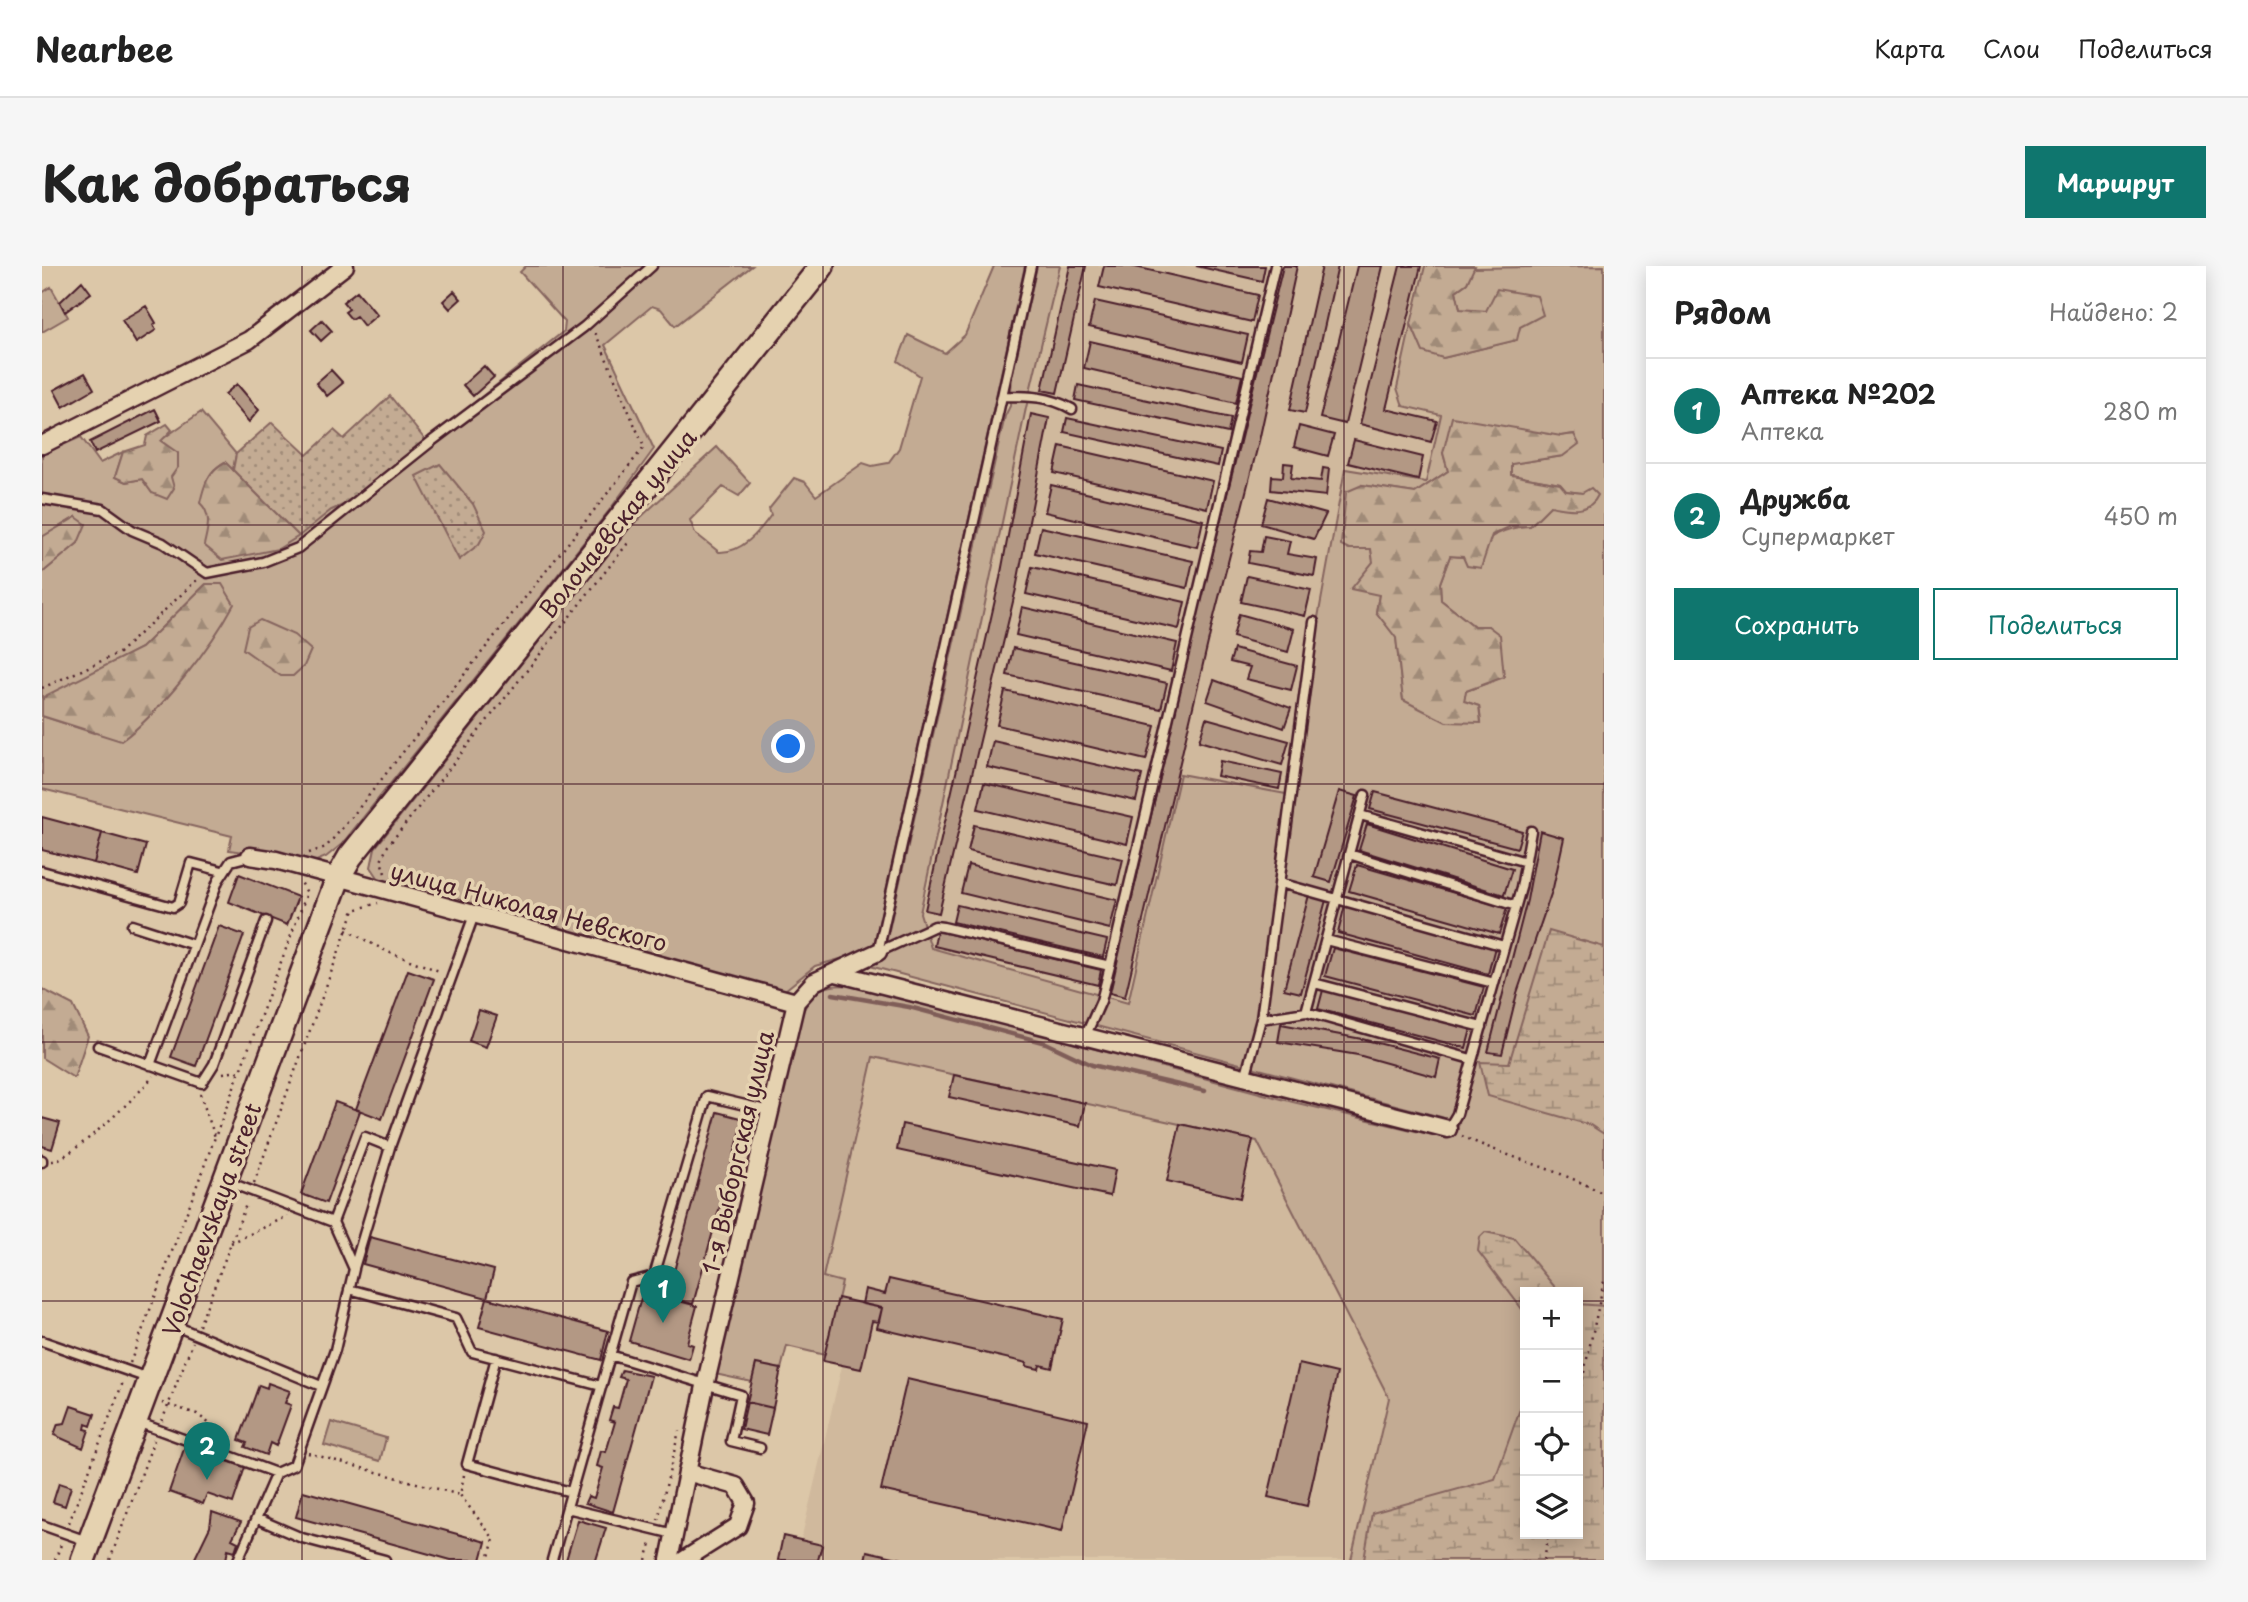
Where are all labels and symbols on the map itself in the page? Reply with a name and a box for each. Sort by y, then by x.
street label: Волочаевская улица [530,421,705,625]
your location [771,729,805,763]
street label: улица Николая Невского [387,852,671,960]
street label: 1-я Выборгская улица [692,1026,782,1277]
street label: Volochaevskaya street [153,1098,269,1340]
pin: 1 [640,1265,686,1323]
pin: 2 [184,1422,230,1480]

